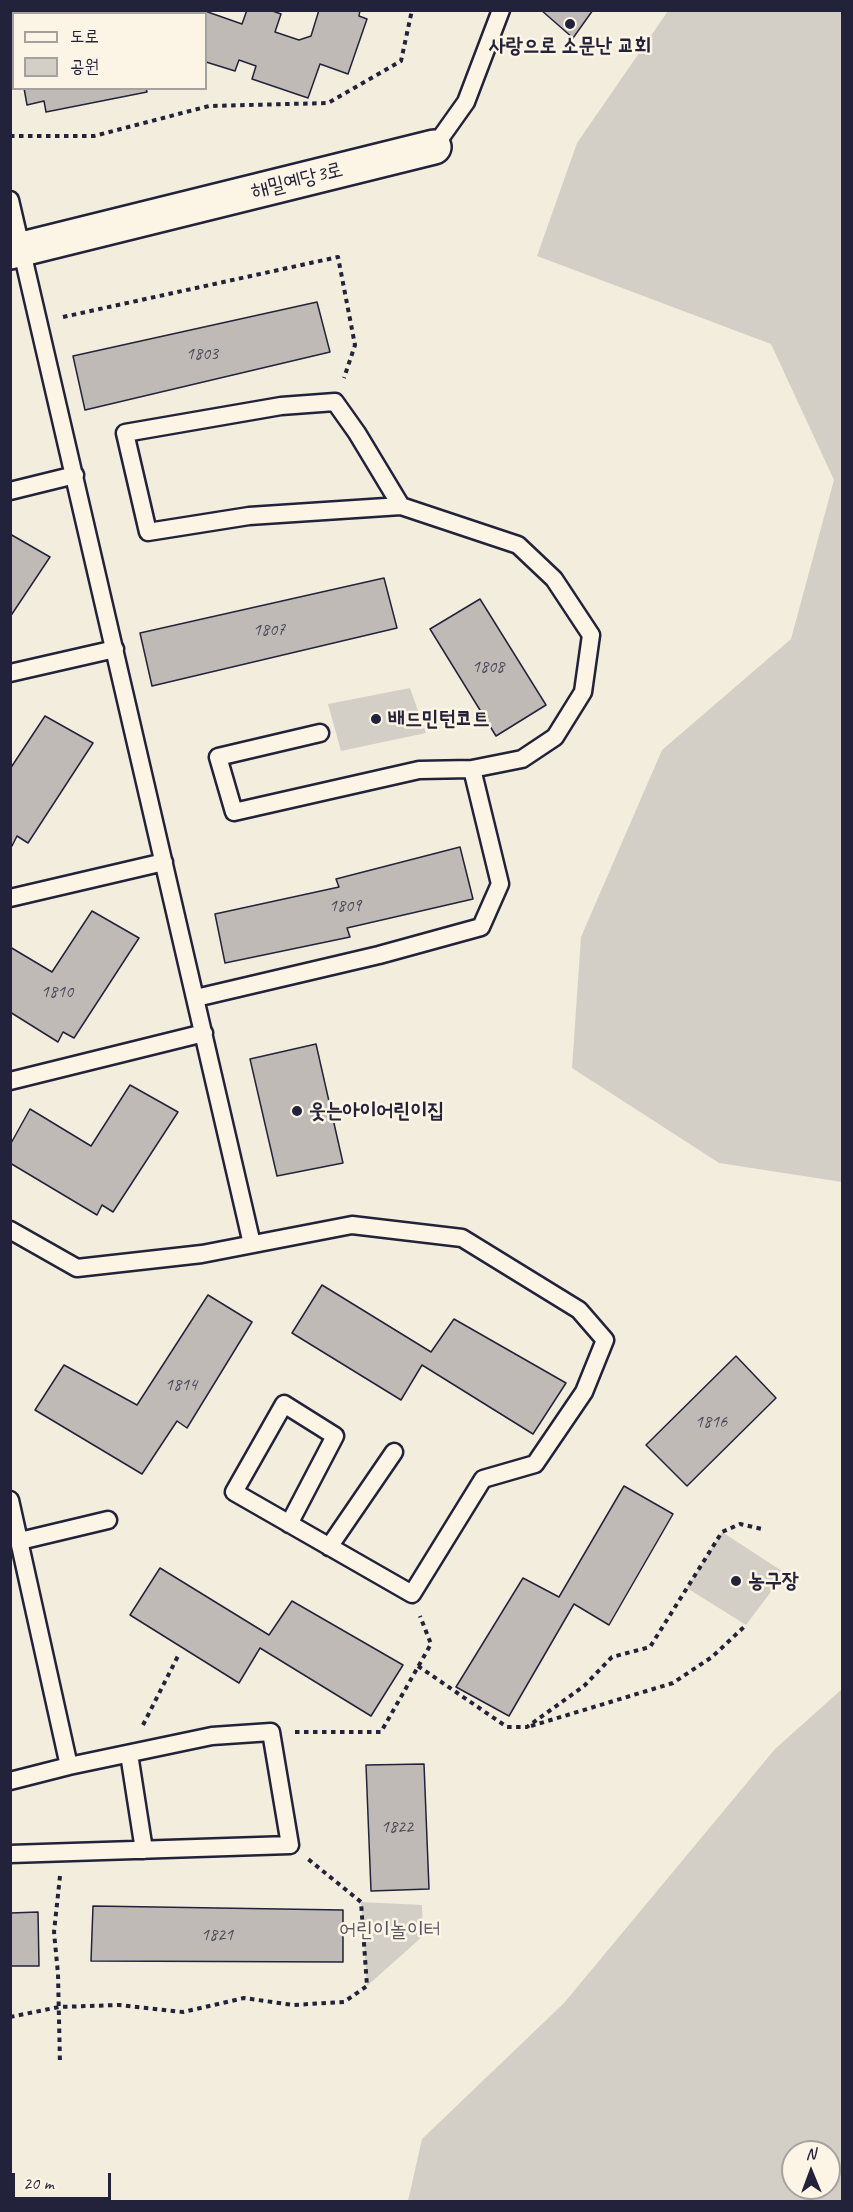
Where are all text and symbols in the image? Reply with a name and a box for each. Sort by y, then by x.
legend [12,12,207,90]
marker: 사랑으로 소문난 교회 [563,17,577,31]
text: 도로 [70,25,99,47]
place label: 사랑으로 소문난 교회 [489,33,651,59]
text: 공원 [70,55,99,77]
street label: 해밀예당3로 [248,157,346,205]
house number: 1803 [186,343,218,365]
house number: 1807 [253,619,285,641]
house number: 1808 [472,656,504,678]
place label: 배드민턴코트 [388,706,489,732]
marker: 배드민턴코트 [369,712,383,726]
house number: 1809 [329,895,361,917]
house number: 1810 [41,981,73,1003]
place label: 웃는아이어린이집 [309,1098,444,1124]
marker: 웃는아이어린이집 [290,1104,304,1118]
house number: 1814 [165,1374,197,1396]
house number: 1816 [695,1411,727,1433]
place label: 농구장 [748,1568,799,1594]
marker: 농구장 [729,1574,743,1588]
house number: 1822 [381,1816,413,1838]
park label: 어린이놀이터 [339,1917,441,1943]
house number: 1821 [201,1924,233,1946]
north arrow [781,2140,841,2200]
text: N [806,2144,816,2164]
scale bar [15,2161,114,2199]
text: 20 m [23,2172,54,2194]

